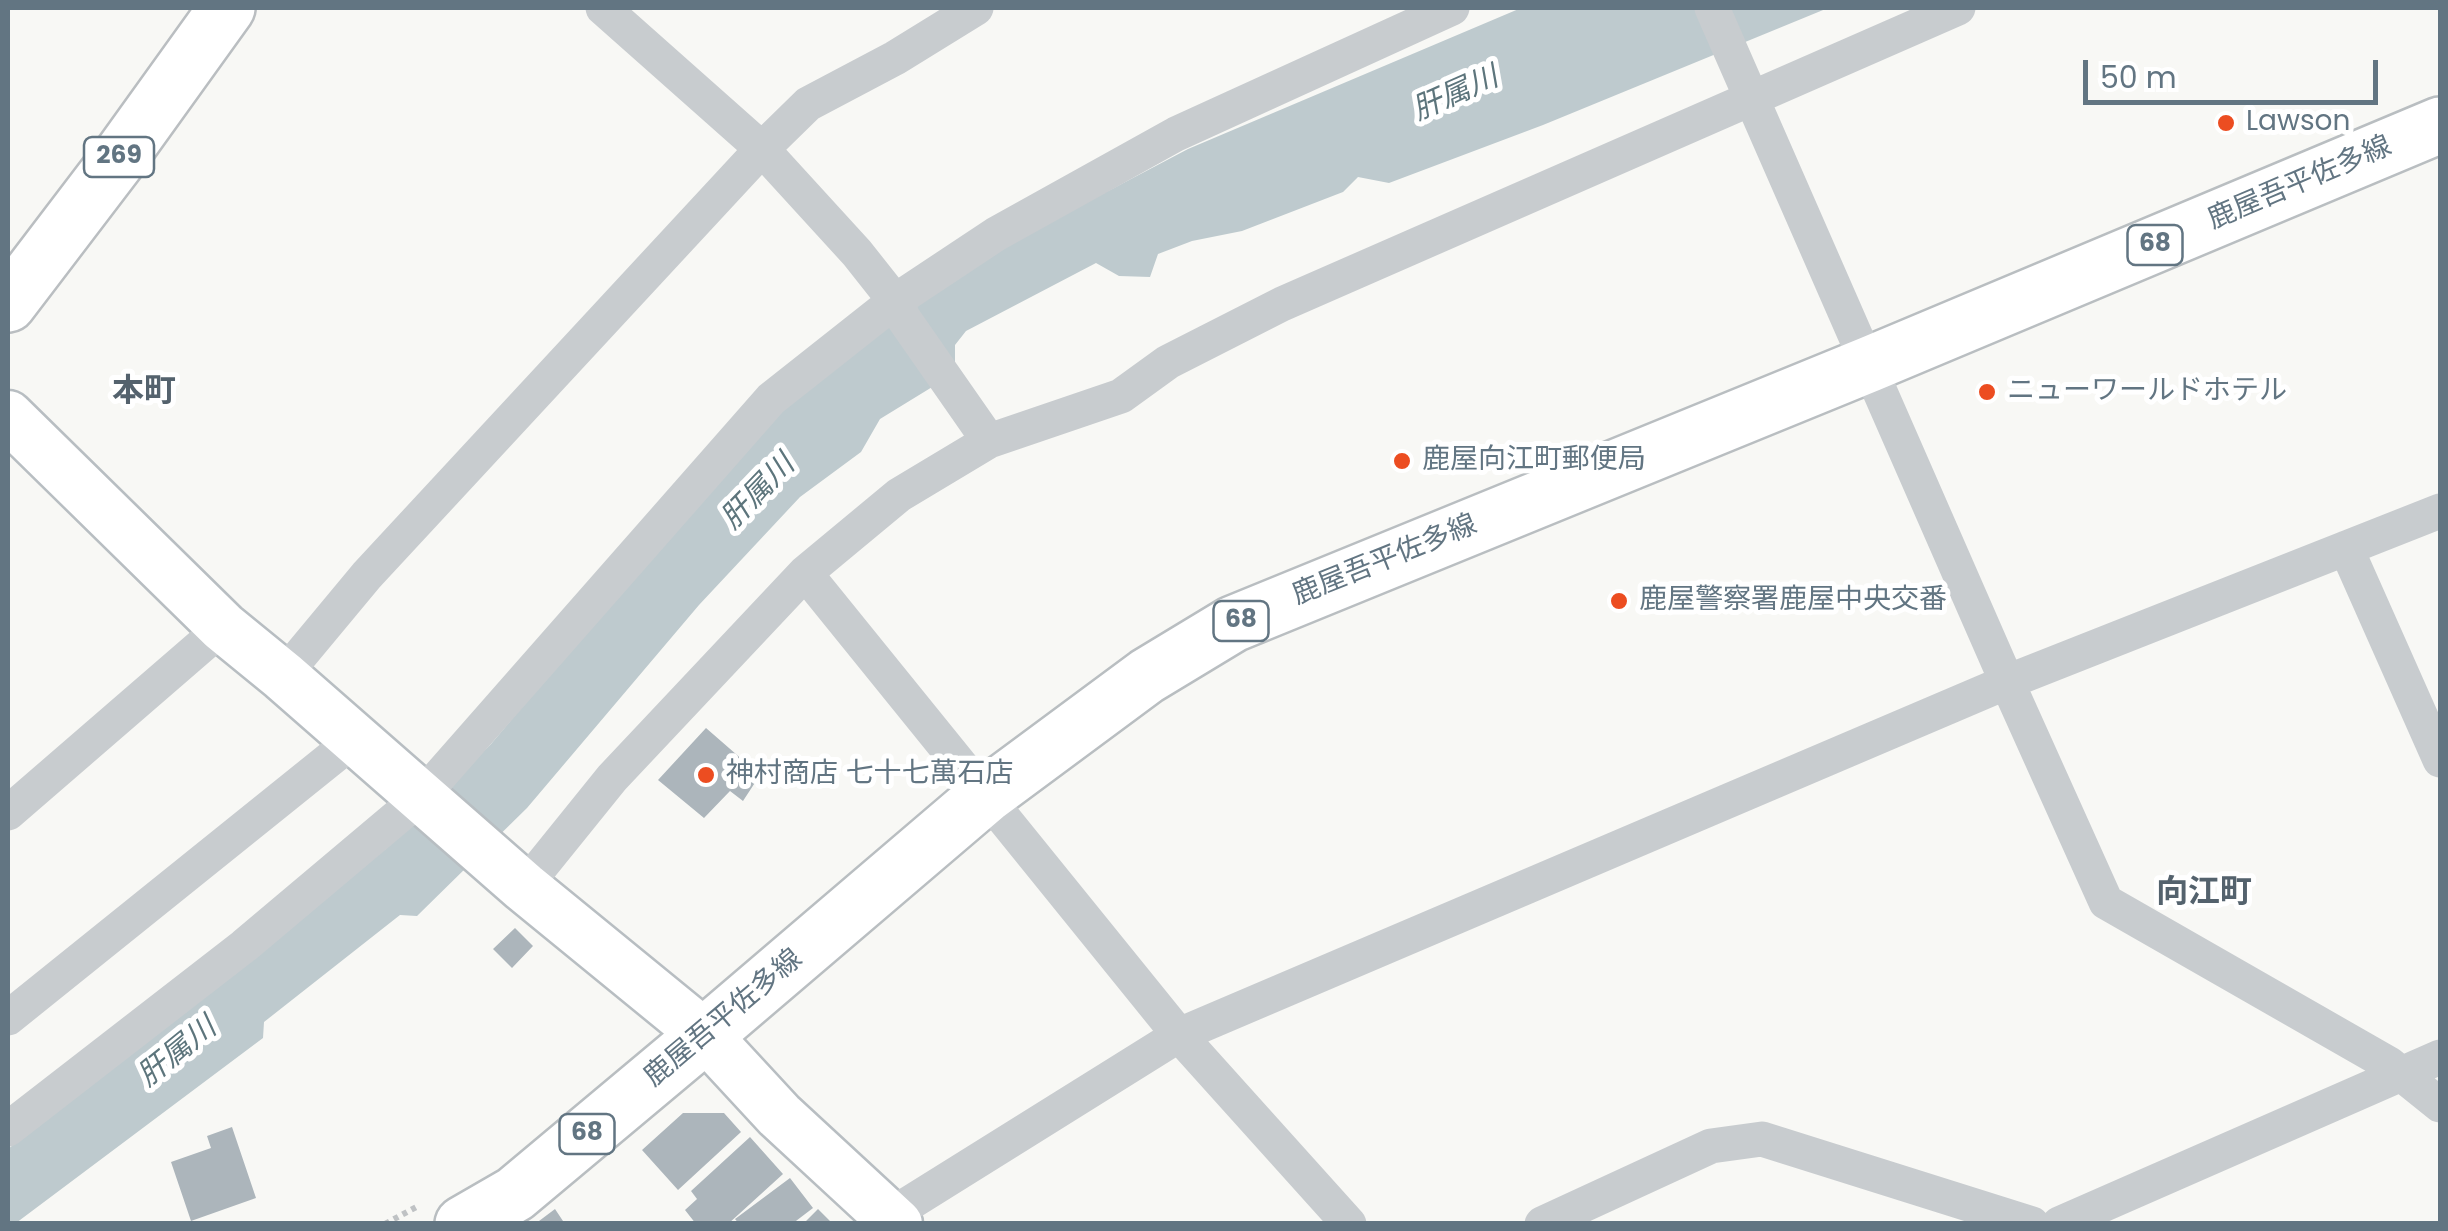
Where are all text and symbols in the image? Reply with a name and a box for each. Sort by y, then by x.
scale bar [2088,40,2383,102]
text: 50 m [2100,56,2177,99]
water label: 肝属川 [1408,60,1504,130]
place label: Lawson [2246,106,2350,140]
marker: Lawson [2215,112,2237,134]
street label: 鹿屋吾平佐多線 [2203,130,2397,238]
road number: 269 [84,137,154,177]
road number: 68 [2128,225,2182,265]
district label: 本町 [112,374,176,412]
place label: ニューワールドホテル [2007,375,2287,409]
marker: ニューワールドホテル [1976,381,1998,403]
place label: 鹿屋向江町郵便局 [1422,444,1646,478]
water label: 肝属川 [715,448,803,538]
marker: 鹿屋向江町郵便局 [1391,450,1413,472]
street label: 鹿屋吾平佐多線 [1288,509,1482,613]
place label: 鹿屋警察署鹿屋中央交番 [1639,584,1947,618]
marker: 鹿屋警察署鹿屋中央交番 [1608,590,1630,612]
road number: 68 [1214,601,1268,641]
place label: 神村商店 七十七萬石店 [726,758,1013,792]
marker: 神村商店 七十七萬石店 [695,764,717,786]
district label: 向江町 [2156,875,2252,913]
street label: 鹿屋吾平佐多線 [638,943,810,1095]
water label: 肝属川 [132,1011,224,1095]
road number: 68 [560,1114,614,1154]

